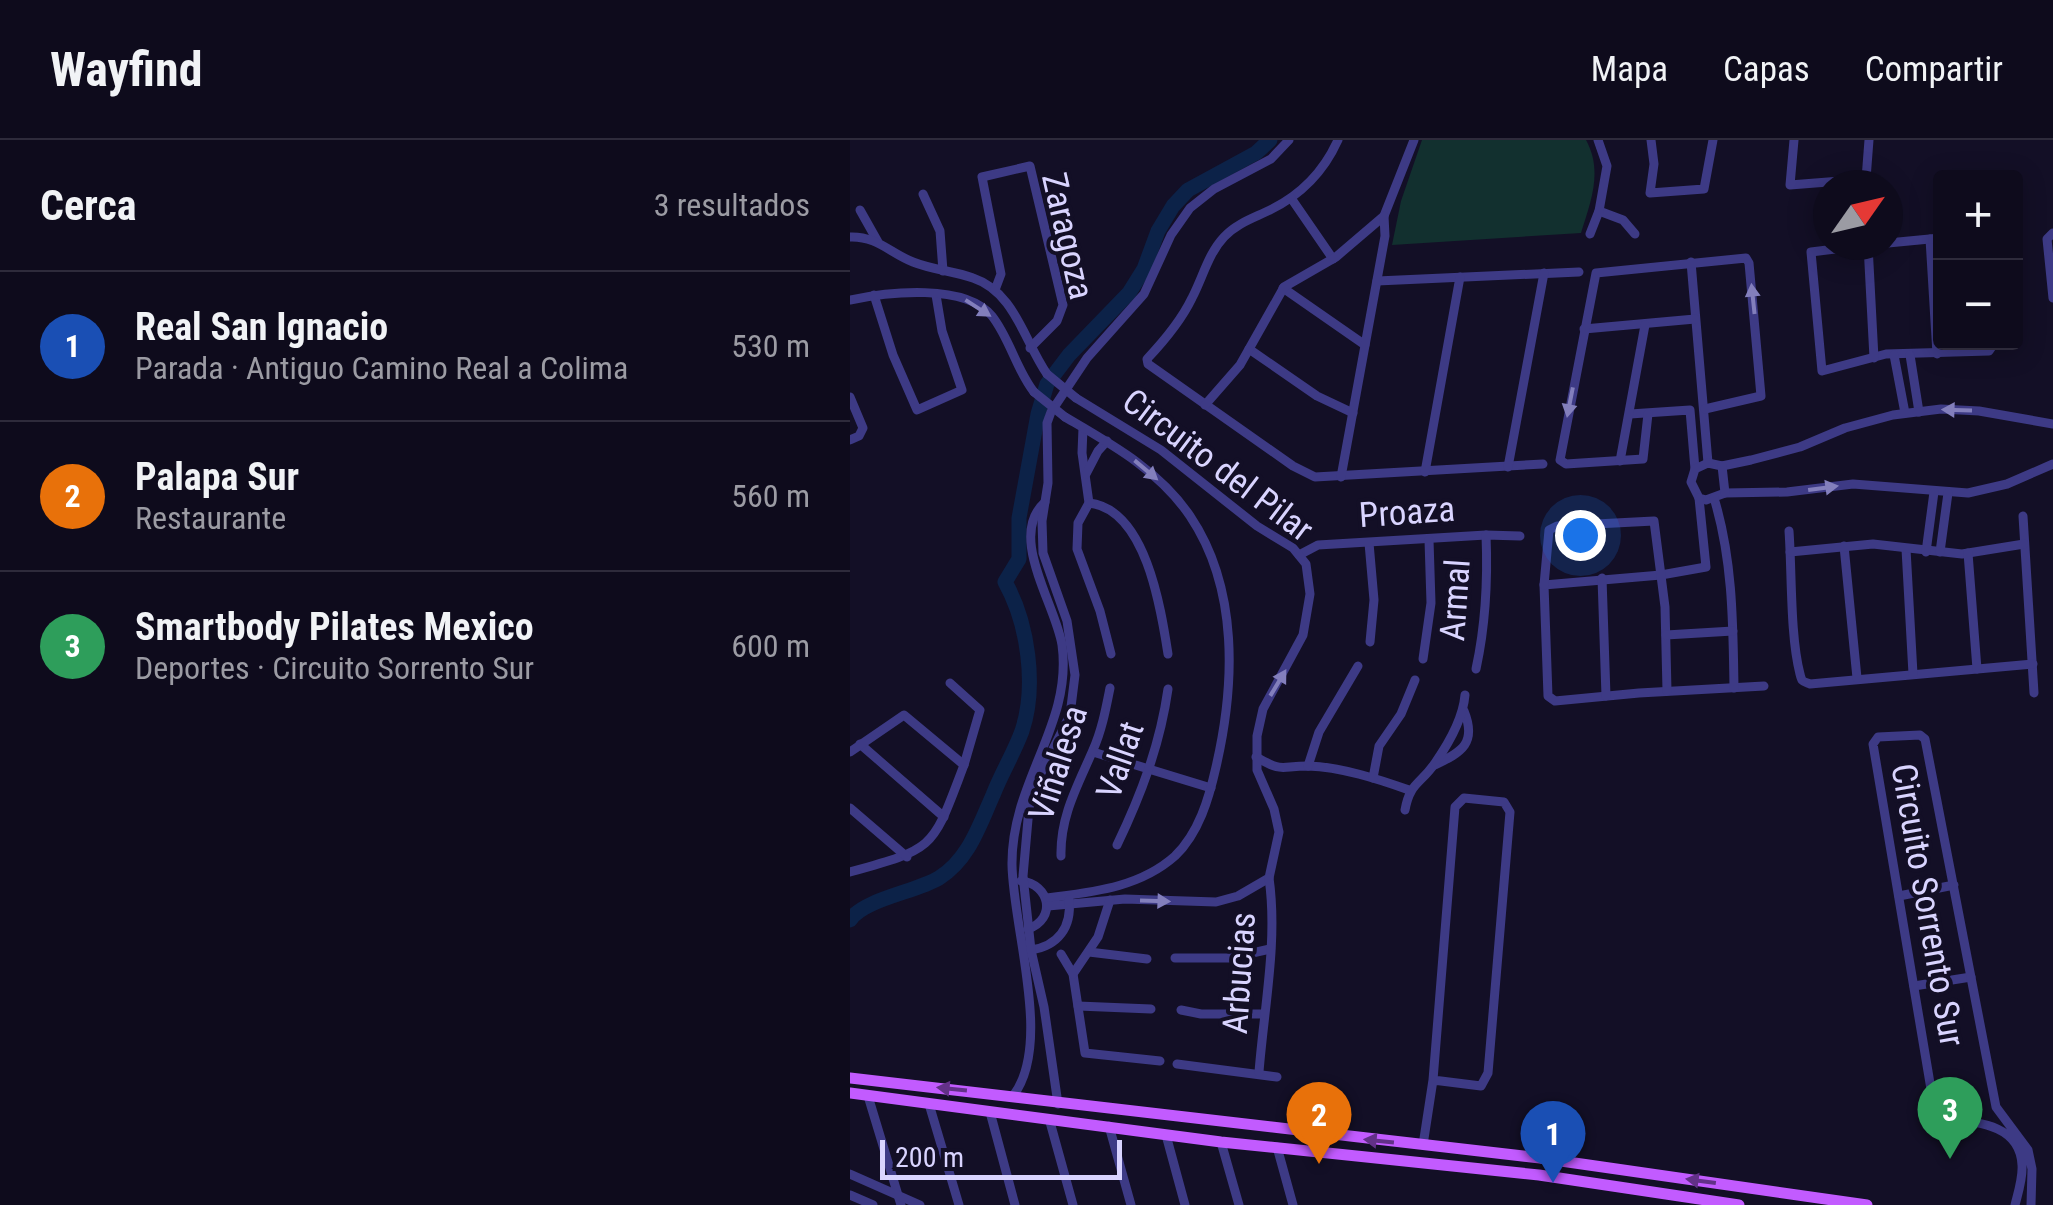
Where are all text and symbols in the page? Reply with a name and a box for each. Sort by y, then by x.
text: Wayfind [50,41,202,98]
text: Mapa [1591,49,1668,90]
text: Capas [1723,49,1810,90]
text: Compartir [1865,49,2003,90]
street label: Zaragoza [1033,169,1102,303]
north arrow [1813,170,1903,260]
map controls [1933,170,2023,350]
button: + [1933,170,2023,260]
text: Cerca [40,181,137,230]
text: 3 resultados [654,186,810,224]
button: − [1933,260,2023,350]
one-way arrow [1745,282,1761,314]
one-way arrow [965,298,992,316]
text: Real San Ignacio [135,305,388,349]
text: 1 [64,327,81,365]
text: 530 m [731,327,810,365]
text: Parada · Antiguo Camino Real a Colima [135,349,628,387]
street label: Circuito del Pilar [1114,381,1321,550]
one-way arrow [1562,387,1578,418]
one-way arrow [1940,401,1972,417]
text: Palapa Sur [135,455,299,499]
one-way arrow [1134,459,1159,480]
text: 2 [64,477,81,515]
text: 560 m [731,477,810,515]
one-way arrow [1807,480,1839,496]
street label: Proaza [1358,489,1456,536]
text: Restaurante [135,499,286,537]
your location [1555,510,1606,561]
street label: Armal [1432,558,1479,642]
text: Smartbody Pilates Mexico [135,605,534,649]
text: 3 [64,627,81,665]
text: 600 m [731,627,810,665]
text: Deportes · Circuito Sorrento Sur [135,649,534,687]
one-way arrow [1269,669,1286,697]
street label: Viñalesa [1021,700,1096,826]
street label: Vallat [1088,716,1153,804]
street label: Circuito Sorrento Sur [1882,761,1973,1050]
one-way arrow [1139,893,1171,909]
street label: Arbucias [1215,911,1264,1035]
pin: 3 [1918,1076,1982,1159]
one-way arrow [936,1081,968,1097]
pin: 2 [1286,1082,1352,1164]
pin: 1 [1520,1100,1586,1183]
one-way arrow [1363,1132,1394,1148]
scale bar [880,1135,1122,1180]
text: 200 m [895,1141,964,1174]
one-way arrow [1685,1173,1717,1189]

